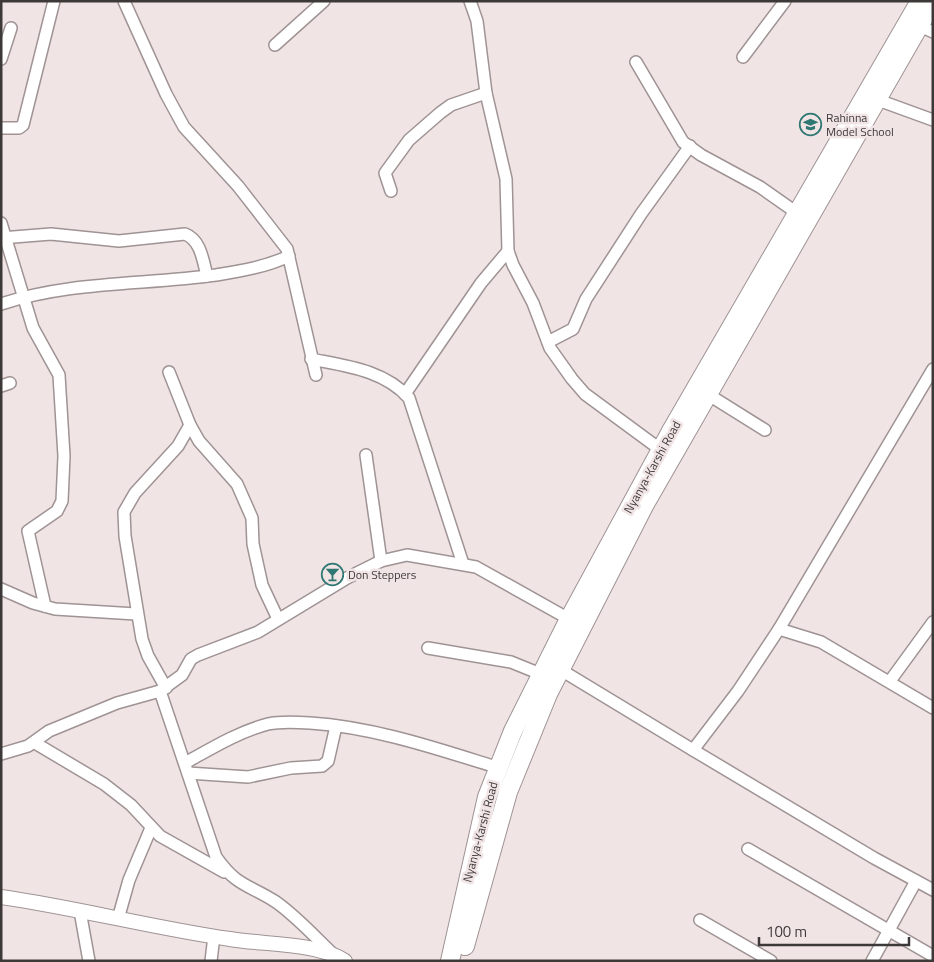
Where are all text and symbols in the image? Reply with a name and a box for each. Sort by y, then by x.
place label: Rahinna Model School [826,108,894,141]
school or university icon: Rahinna Model School [798,112,822,136]
street label: Nyanya-Karshi Road [619,417,685,517]
bar icon: Don Steppers [320,562,344,586]
place label: Don Steppers [348,565,417,584]
street label: Nyanya-Karshi Road [457,780,503,884]
scale bar [759,914,909,946]
text: 100 m [766,920,807,943]

